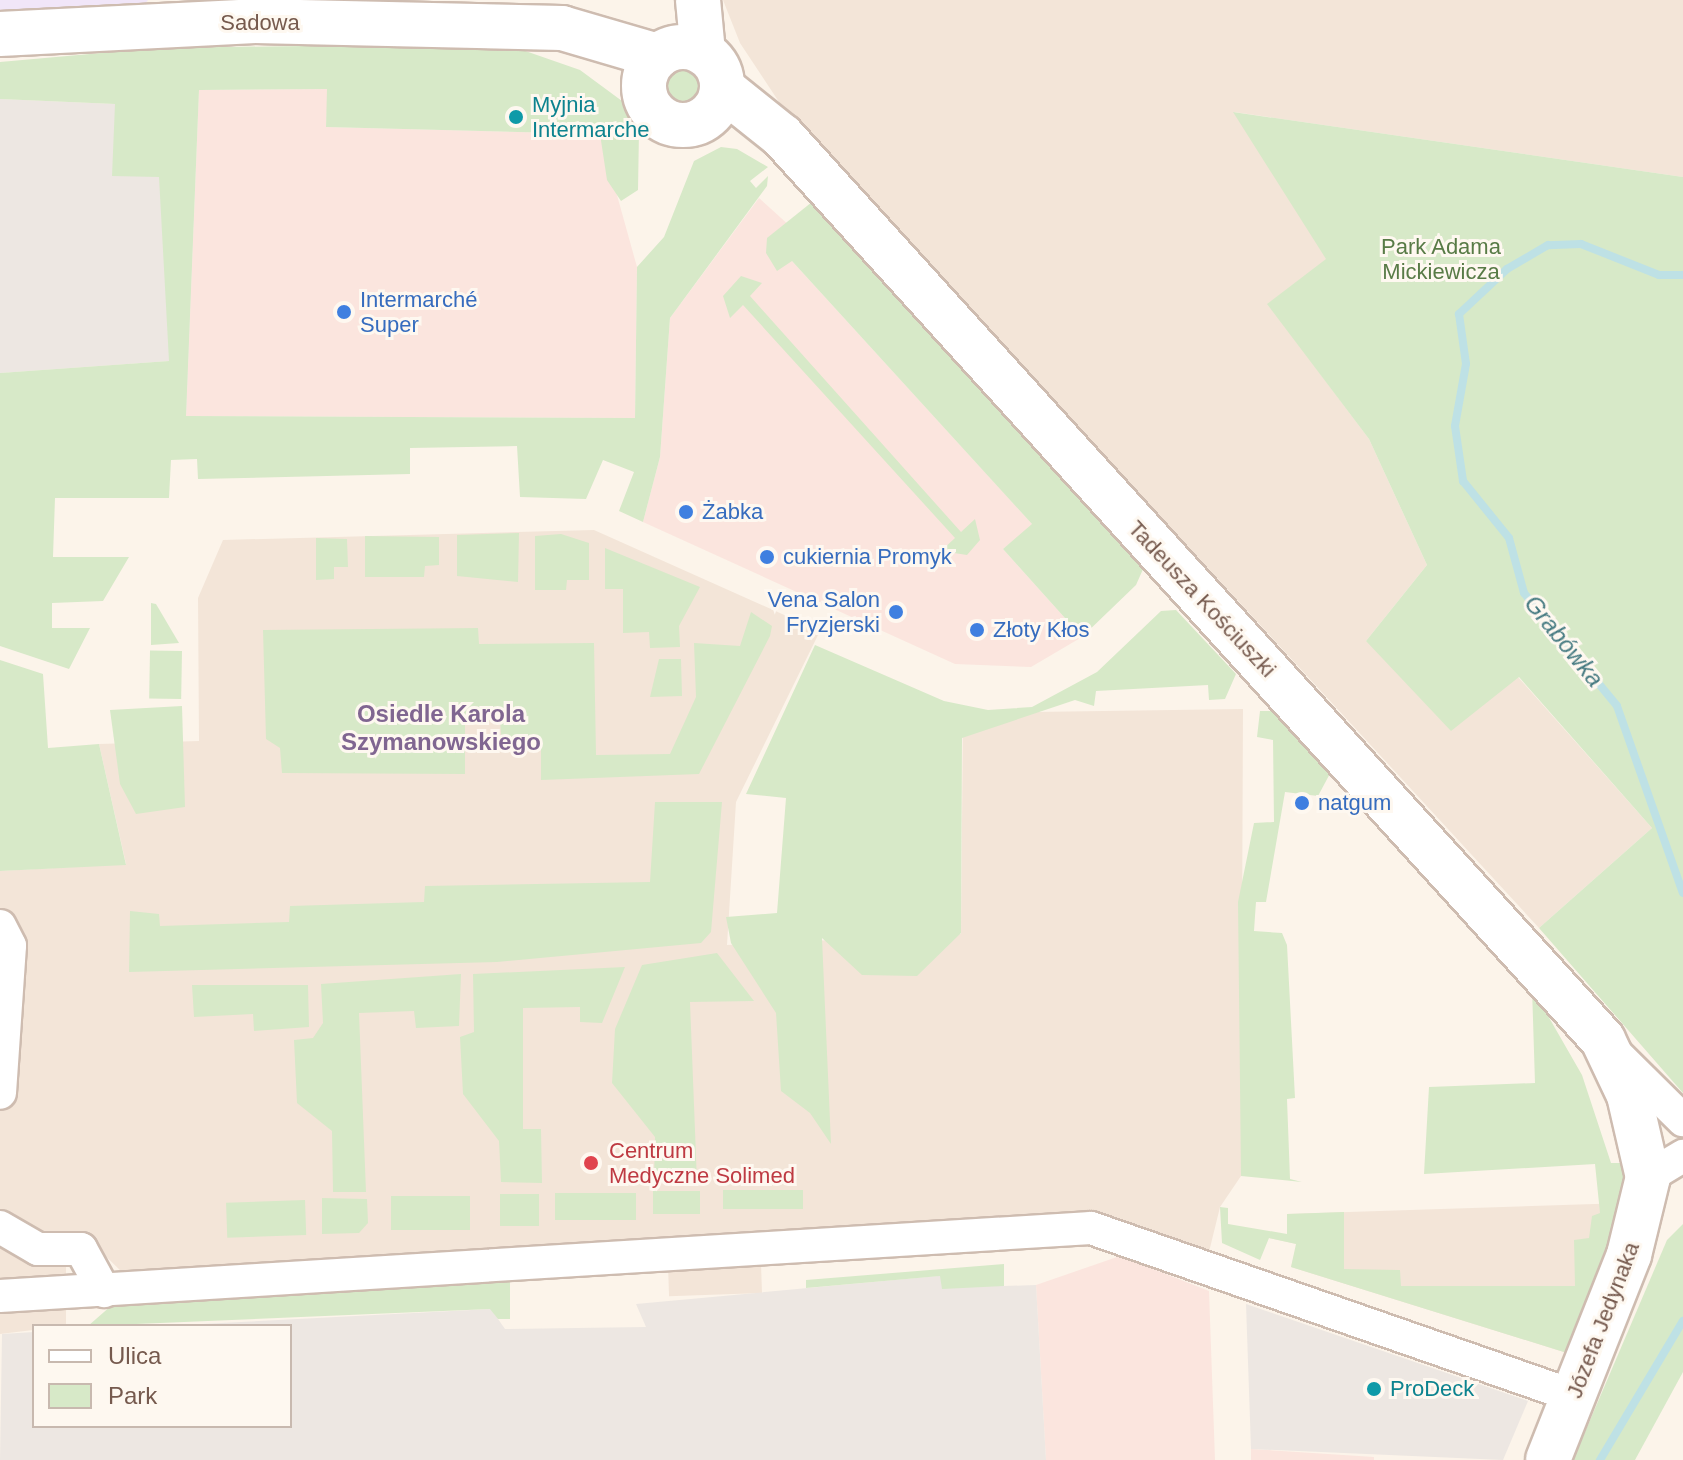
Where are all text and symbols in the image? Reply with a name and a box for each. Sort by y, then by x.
street label: Sadowa [220,10,300,36]
place label: Myjnia Intermarche [532,91,649,142]
marker: Myjnia Intermarche [507,108,525,126]
park label: Park Adama Mickiewicza [1380,233,1502,284]
place label: Intermarché Super [360,286,477,338]
marker: Intermarché Super [335,303,353,321]
place label: Żabka [702,499,763,525]
marker: Żabka [677,503,695,521]
street label: Tadeusza Kościuszki [1123,515,1281,683]
place label: cukiernia Promyk [783,544,952,570]
marker: cukiernia Promyk [758,548,776,566]
place label: Vena Salon Fryzjerski [767,586,880,638]
water label: Grabówka [1518,589,1610,693]
marker: Vena Salon Fryzjerski [887,603,905,621]
place label: Złoty Kłos [993,617,1090,643]
marker: Złoty Kłos [968,621,986,639]
district label: Osiedle Karola Szymanowskiego [341,700,541,756]
place label: natgum [1318,790,1391,816]
marker: natgum [1293,794,1311,812]
place label: Centrum Medyczne Solimed [609,1137,795,1188]
marker: Centrum Medyczne Solimed [580,1152,602,1174]
street label: Józefa Jedynaka [1561,1238,1645,1402]
legend [32,1324,292,1428]
text: Ulica [108,1342,161,1369]
place label: ProDeck [1390,1376,1474,1402]
marker: ProDeck [1365,1380,1383,1398]
text: Park [108,1382,157,1409]

